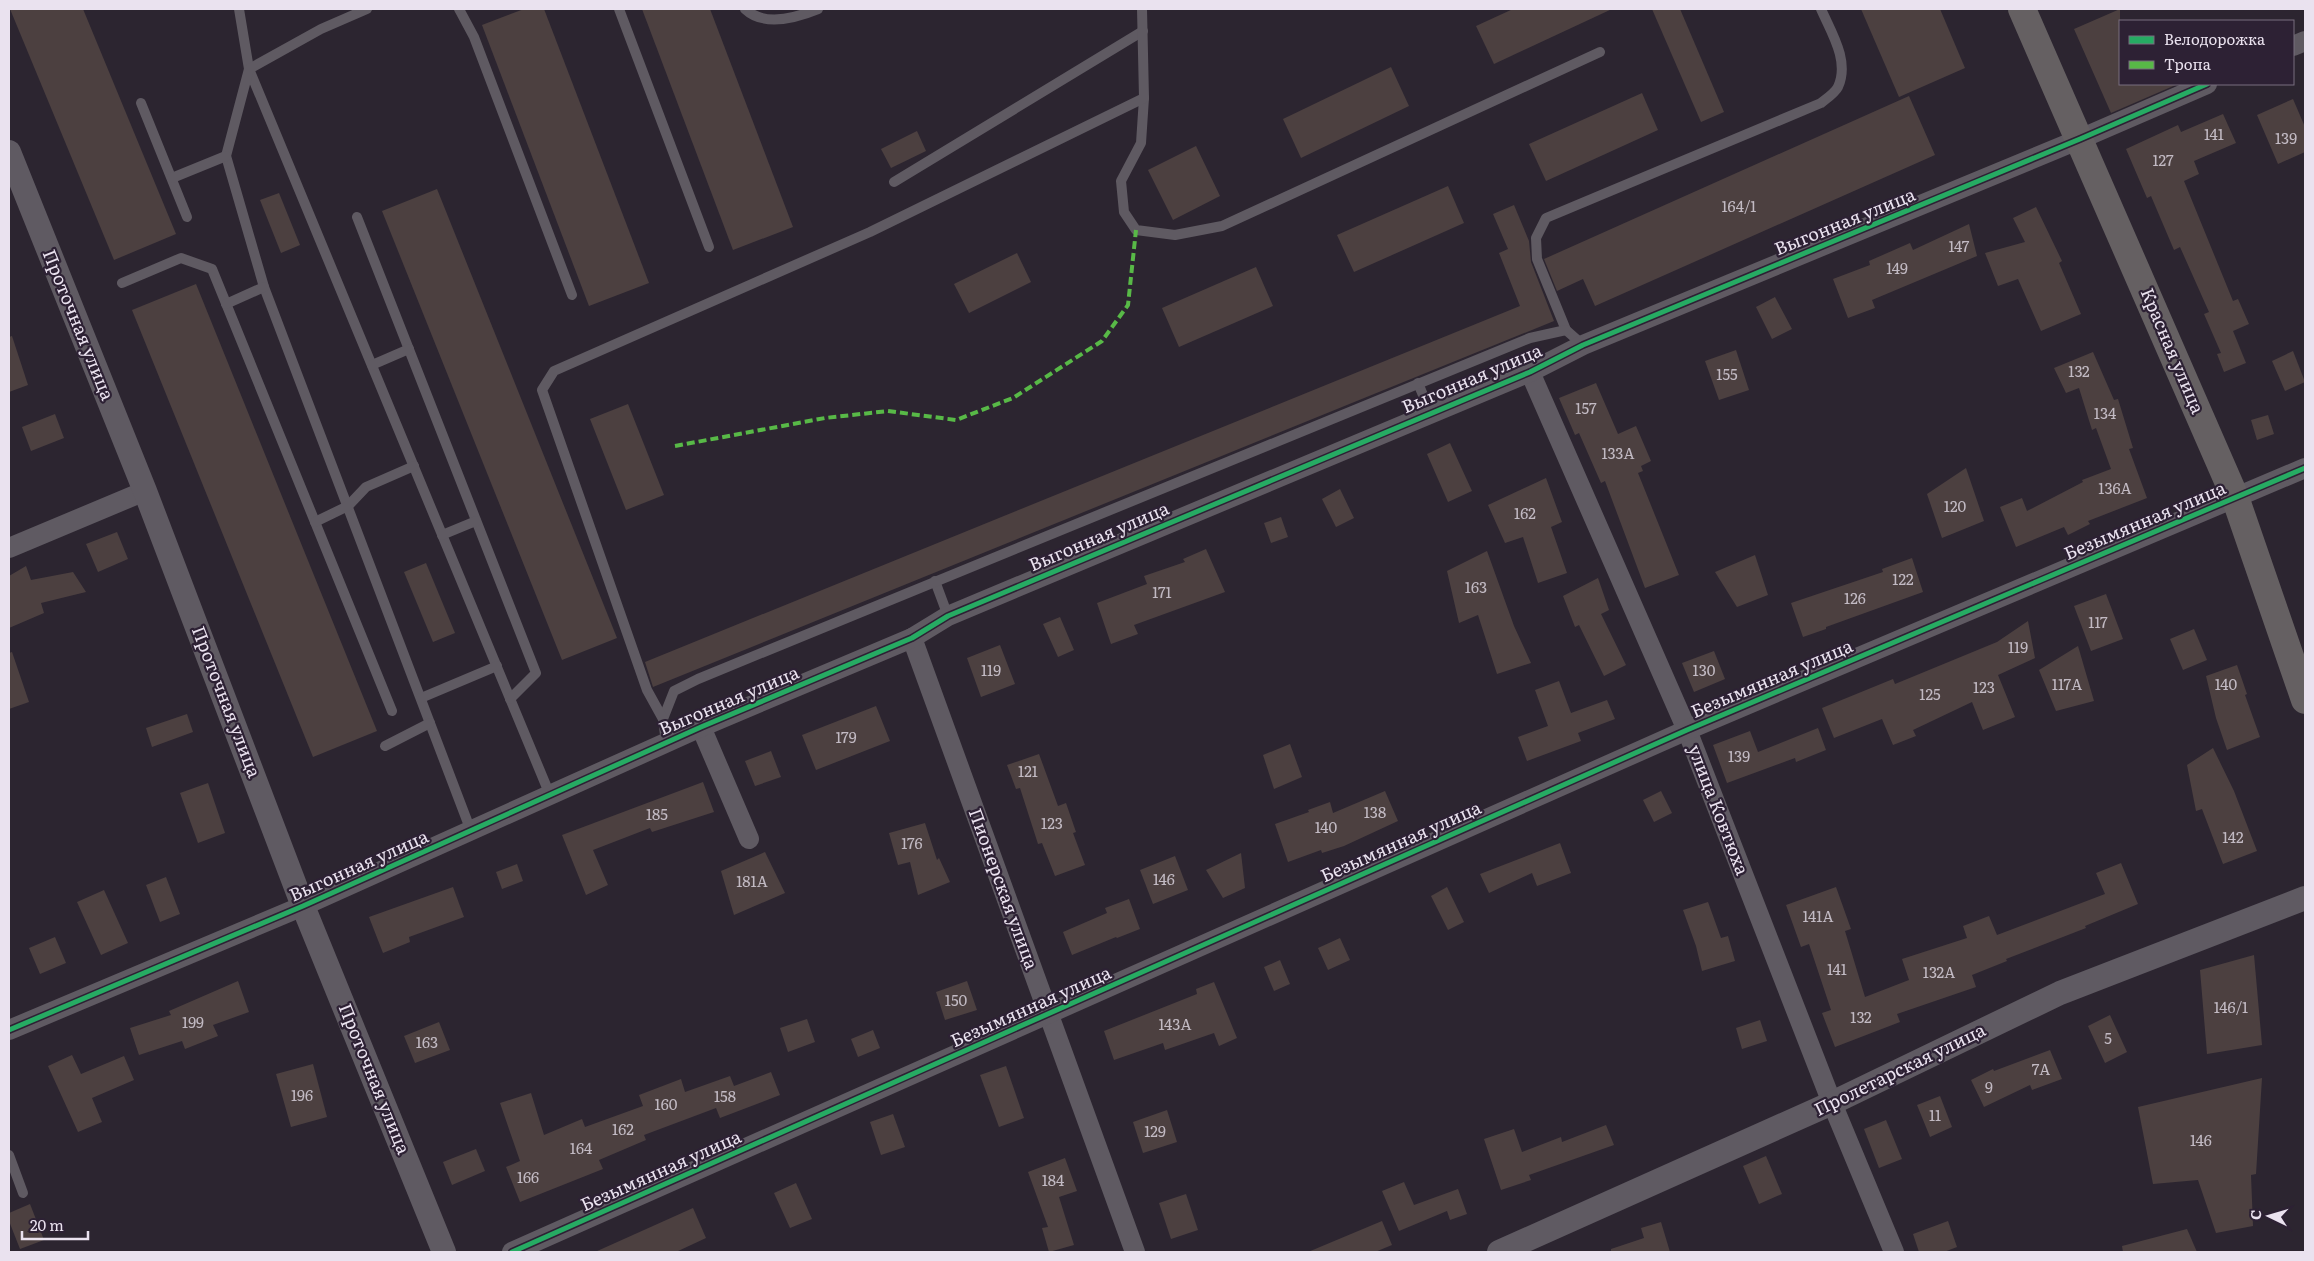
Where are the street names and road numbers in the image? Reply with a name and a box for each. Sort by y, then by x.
street label: Выгонная улица [1770,180,1919,261]
street label: Проточная улица [37,245,122,404]
street label: Красная улица [2135,283,2212,418]
street label: Выгонная улица [1397,336,1546,419]
street label: Безымянная улица [2059,473,2230,566]
street label: Выгонная улица [1024,494,1173,577]
street label: Проточная улица [186,622,269,782]
street label: Безымянная улица [1686,631,1857,724]
street label: Выгонная улица [654,658,803,741]
street label: улица Ковтюха [1682,740,1757,879]
street label: Безымянная улица [1316,793,1485,888]
street label: Пионерская улица [963,804,1046,973]
street label: Выгонная улица [284,822,433,907]
street label: Безымянная улица [946,958,1115,1053]
street label: Проточная улица [333,999,418,1158]
street label: Пролетарская улица [1809,1015,1990,1122]
street label: Безымянная улица [576,1122,745,1217]

